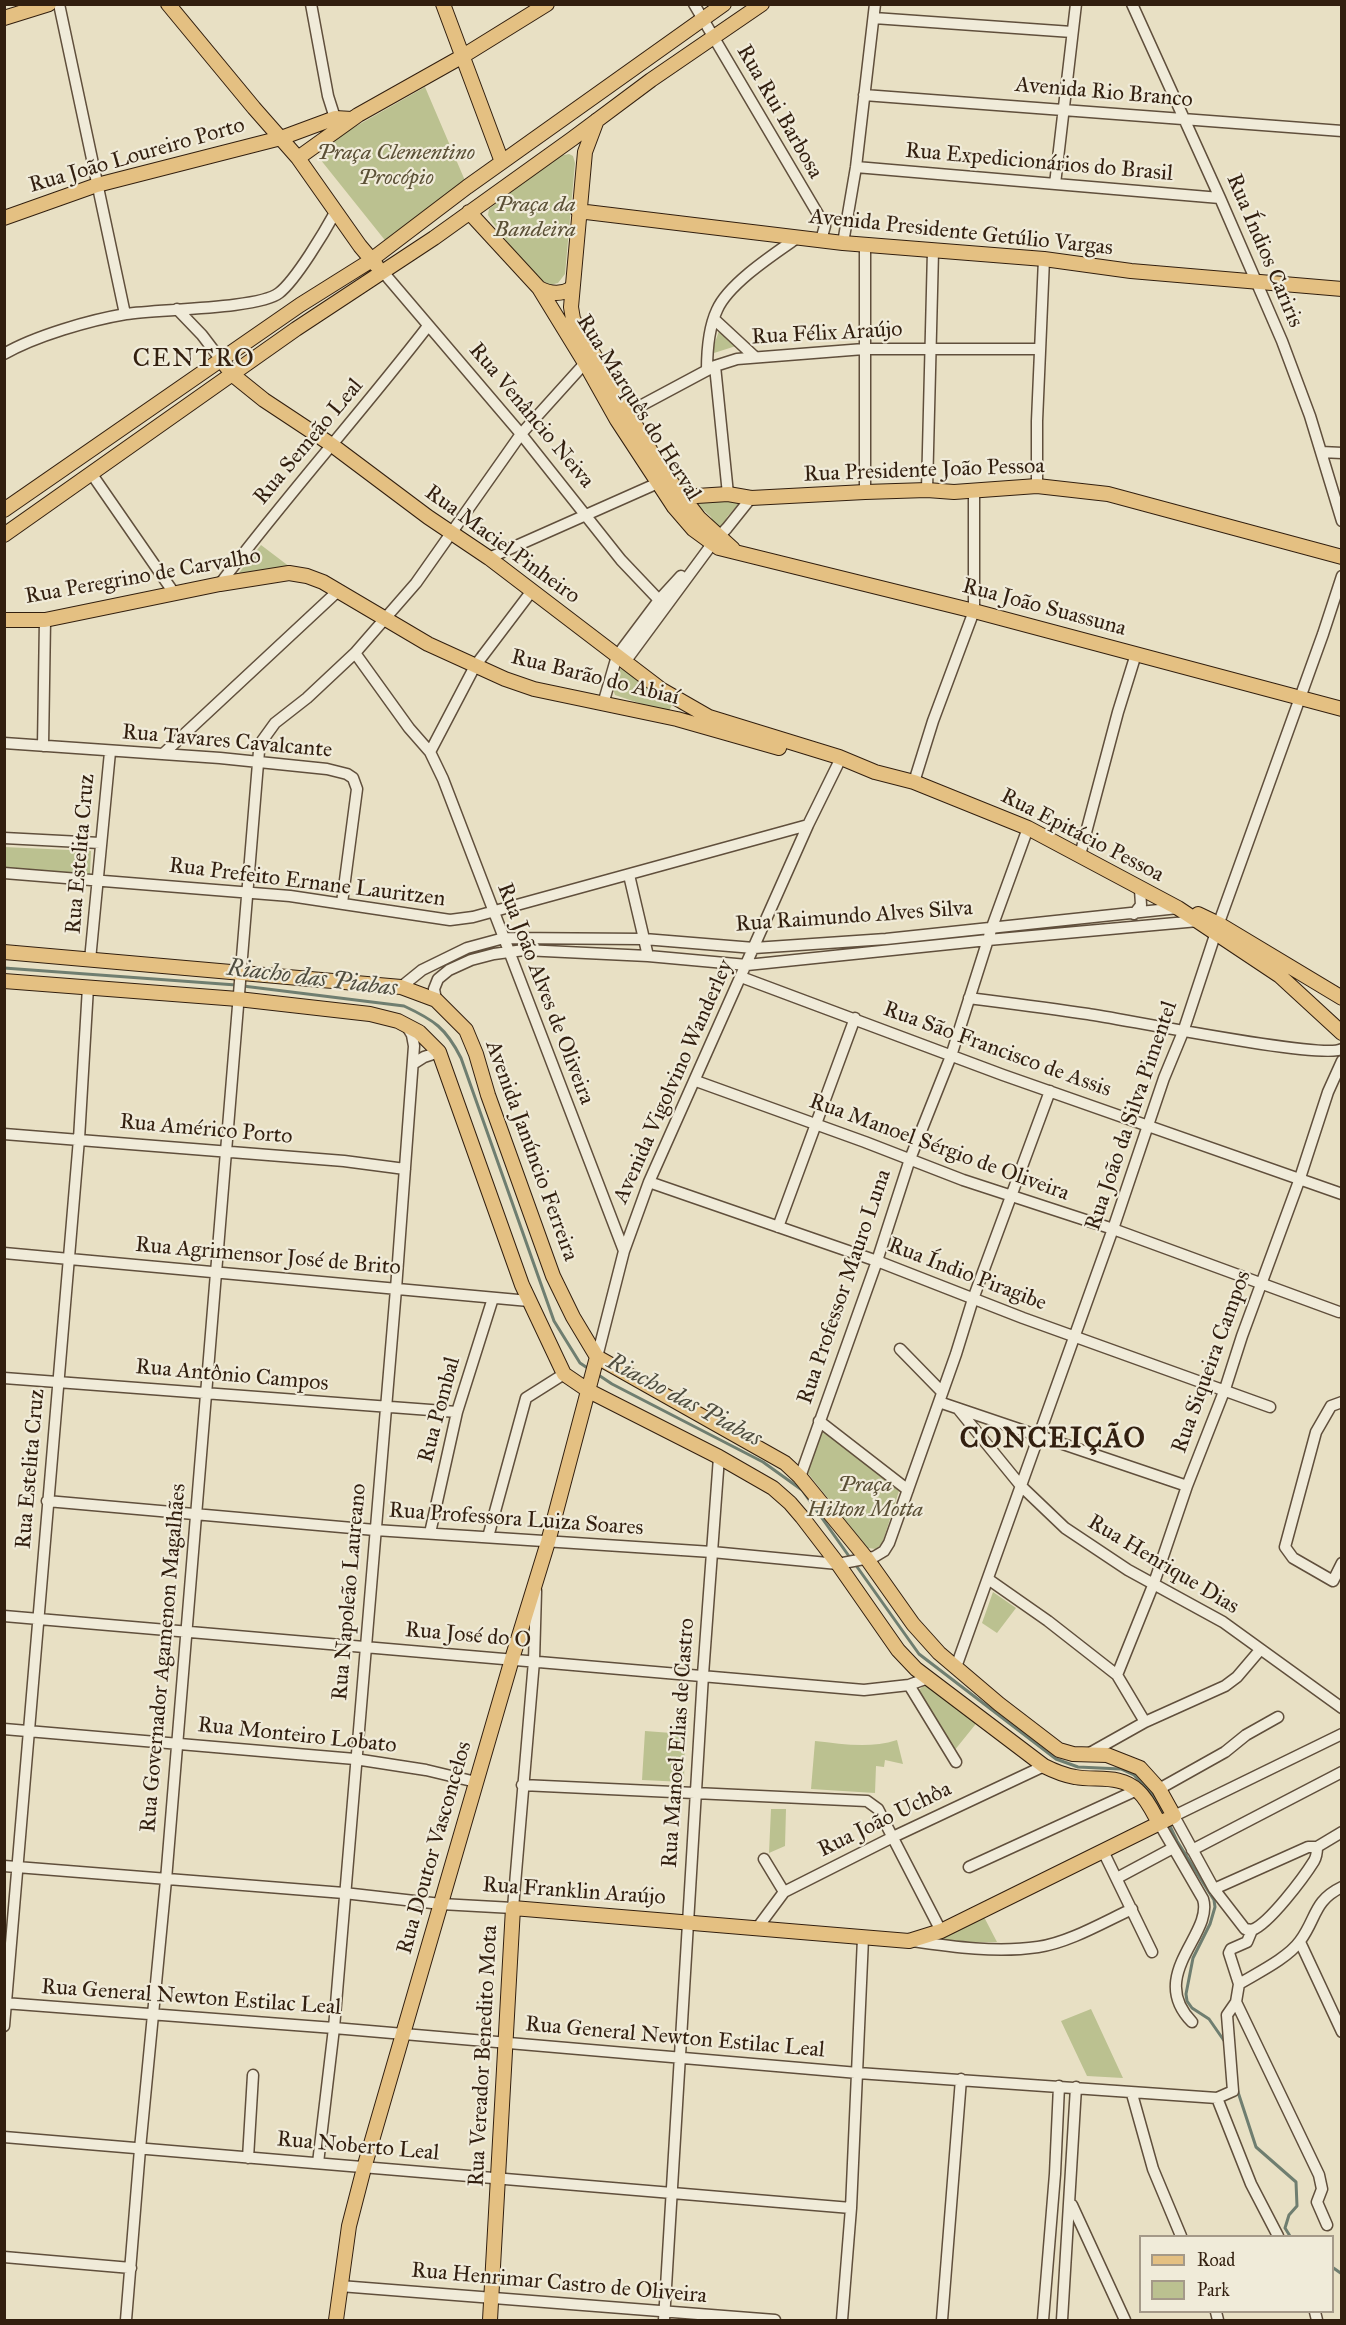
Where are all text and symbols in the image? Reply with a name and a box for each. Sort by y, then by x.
street label: Rua Rui Barbosa [730,40,828,184]
street label: Avenida Rio Branco [1014,72,1194,114]
street label: Rua João Loureiro Porto [26,113,248,199]
street label: Rua Expedicionários do Brasil [904,138,1174,188]
park label: Praça Clementino Procópio [317,141,475,192]
street label: Rua Índios Cariris [1220,170,1308,332]
park label: Praça da Bandeira [494,193,576,244]
street label: Avenida Presidente Getúlio Vargas [808,204,1114,262]
street label: Rua Marquês do Herval [570,310,706,506]
street label: Rua Félix Araújo [751,317,903,351]
street label: Rua Venâncio Neiva [463,338,599,494]
district label: CENTRO [133,344,255,376]
street label: Rua Semeão Leal [249,374,369,510]
street label: Rua Presidente João Pessoa [803,454,1045,488]
street label: Rua Maciel Pinheiro [419,480,585,610]
street label: Rua Peregrino de Carvalho [23,543,263,611]
street label: Rua João Suassuna [959,573,1129,643]
street label: Rua Barão do Abiaí [508,644,682,712]
street label: Rua Tavares Cavalcante [121,720,333,764]
street label: Rua Estelita Cruz [61,773,101,935]
street label: Rua Epitácio Pessoa [996,783,1168,889]
street label: Rua Prefeito Ernane Lauritzen [167,853,447,913]
street label: Rua João Alves de Oliveira [491,879,599,1109]
street label: Rua Raimundo Alves Silva [734,896,974,938]
water label: Riacho das Piabas [225,954,399,1004]
street label: Avenida Vigolvino Wanderley [608,956,740,1208]
street label: Rua São Francisco de Assis [879,996,1115,1104]
street label: Rua João da Silva Pimentel [1080,998,1184,1234]
street label: Avenida Janúncio Ferreira [479,1037,583,1265]
street label: Rua Manoel Sérgio de Oliveira [805,1089,1073,1207]
street label: Rua Américo Porto [118,1109,294,1151]
street label: Rua Professor Mauro Luna [792,1166,898,1408]
street label: Rua Agrimensor José de Brito [134,1232,402,1282]
street label: Rua Índio Piragibe [884,1233,1050,1317]
street label: Rua Siqueira Campos [1167,1267,1257,1457]
water label: Riacho das Piabas [602,1348,766,1454]
street label: Rua Antônio Campos [134,1354,330,1398]
street label: Rua Pombal [413,1354,467,1466]
street label: Rua Estelita Cruz [11,1388,51,1550]
district label: CONCEIÇÃO [960,1423,1146,1457]
park label: Praça Hilton Motta [807,1473,923,1524]
street label: Rua Governador Agamenon Magalhães [136,1482,192,1834]
street label: Rua Napoleão Laureano [327,1482,373,1702]
street label: Rua Professora Luiza Soares [388,1498,644,1542]
street label: Rua Henrique Dias [1083,1509,1243,1621]
street label: Rua José do O [404,1617,532,1655]
street label: Rua Manoel Elias de Castro [657,1617,701,1869]
street label: Rua Monteiro Lobato [196,1712,398,1760]
street label: Rua Doutor Vasconcelos [392,1738,478,1958]
street label: Rua João Uchôa [814,1776,956,1864]
street label: Rua Franklin Araújo [481,1872,667,1912]
street label: Rua Vereador Benedito Mota [464,1924,504,2188]
street label: Rua General Newton Estilac Leal [40,1974,342,2022]
street label: Rua General Newton Estilac Leal [524,2012,826,2064]
street label: Rua Noberto Leal [276,2127,440,2167]
legend [1139,2235,1334,2313]
text: Road [1197,2249,1235,2271]
street label: Rua Henrimar Castro de Oliveira [410,2258,708,2310]
text: Park [1197,2279,1230,2301]

